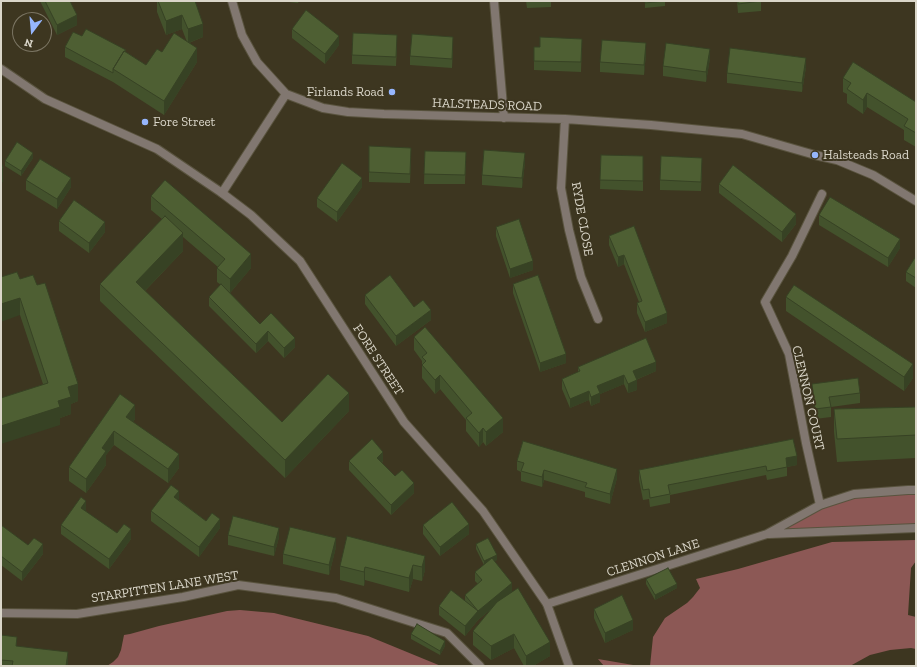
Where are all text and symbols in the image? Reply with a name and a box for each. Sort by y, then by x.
north arrow [12,12,52,52]
text: N [23,36,35,50]
place label: Firlands Road [307,84,384,100]
marker: Firlands Road [387,87,397,97]
street label: HALSTEADS ROAD [432,95,542,115]
place label: Fore Street [153,114,215,130]
marker: Fore Street [140,117,150,127]
place label: Halsteads Road [823,147,909,163]
marker: Halsteads Road [810,150,820,160]
street label: RYDE CLOSE [568,181,596,257]
street label: FORE STREET [349,322,407,398]
street label: CLENNON COURT [788,344,828,452]
street label: CLENNON LANE [605,536,701,580]
street label: STARPITTEN LANE WEST [90,568,240,606]

